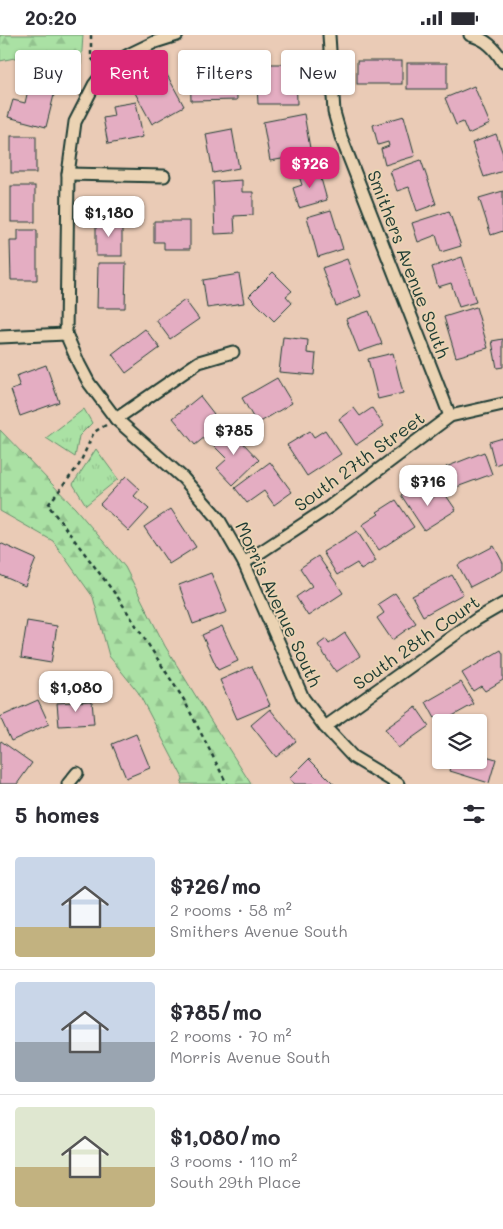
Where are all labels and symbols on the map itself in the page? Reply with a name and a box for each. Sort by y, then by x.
pin: $726 [280,147,340,189]
street label: Smithers Avenue South [362,167,456,361]
pin: $1,180 [68,195,150,238]
street label: South 27th Street [289,406,429,516]
pin: $785 [204,413,264,456]
pin: $716 [398,465,458,507]
street label: Morris Avenue South [230,517,328,691]
street label: South 28th Court [348,589,484,695]
pin: $1,080 [35,671,117,713]

